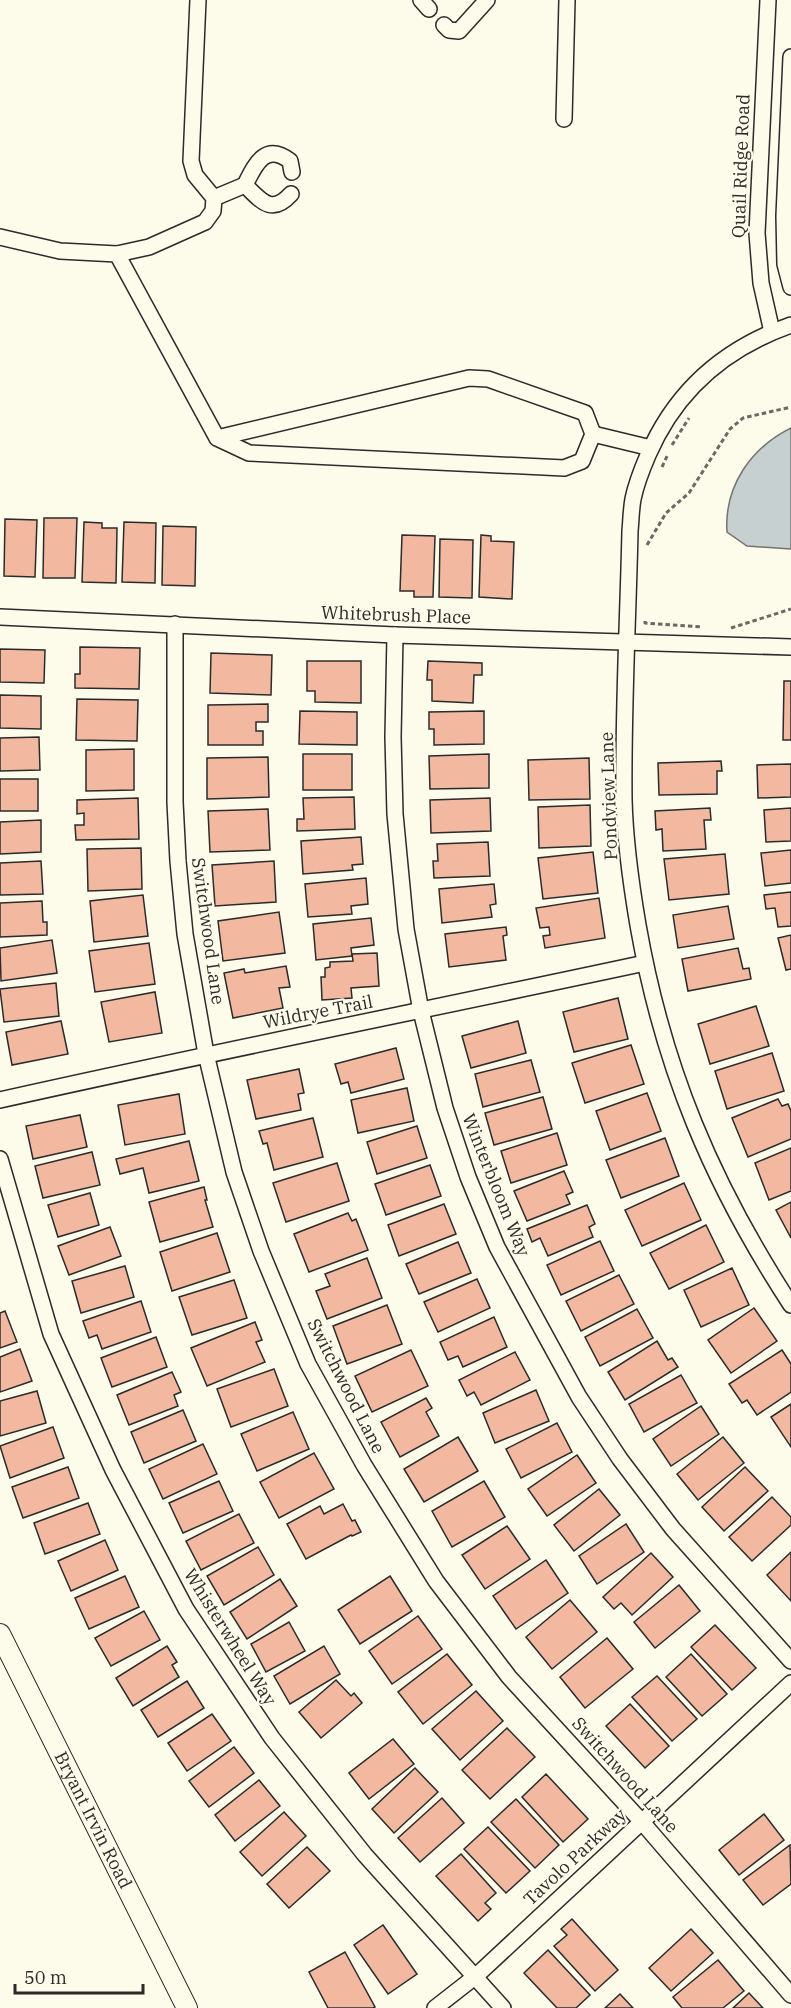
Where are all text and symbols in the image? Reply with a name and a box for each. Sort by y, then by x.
street label: Quail Ridge Road [726,93,755,238]
street label: Whitebrush Place [321,600,471,629]
street label: Pondview Lane [595,732,622,861]
street label: Switchwood Lane [187,856,230,1006]
street label: Wildrye Trail [261,990,375,1033]
street label: Winterbloom Way [457,1110,536,1260]
street label: Switchwood Lane [303,1315,390,1457]
street label: Whisterwheel Way [179,1564,282,1710]
street label: Switchwood Lane [567,1712,684,1837]
street label: Bryant Irvin Road [50,1747,137,1892]
street label: Tavolo Parkway [518,1803,631,1910]
scale bar [15,1957,142,1995]
text: 50 m [24,1966,67,1989]

